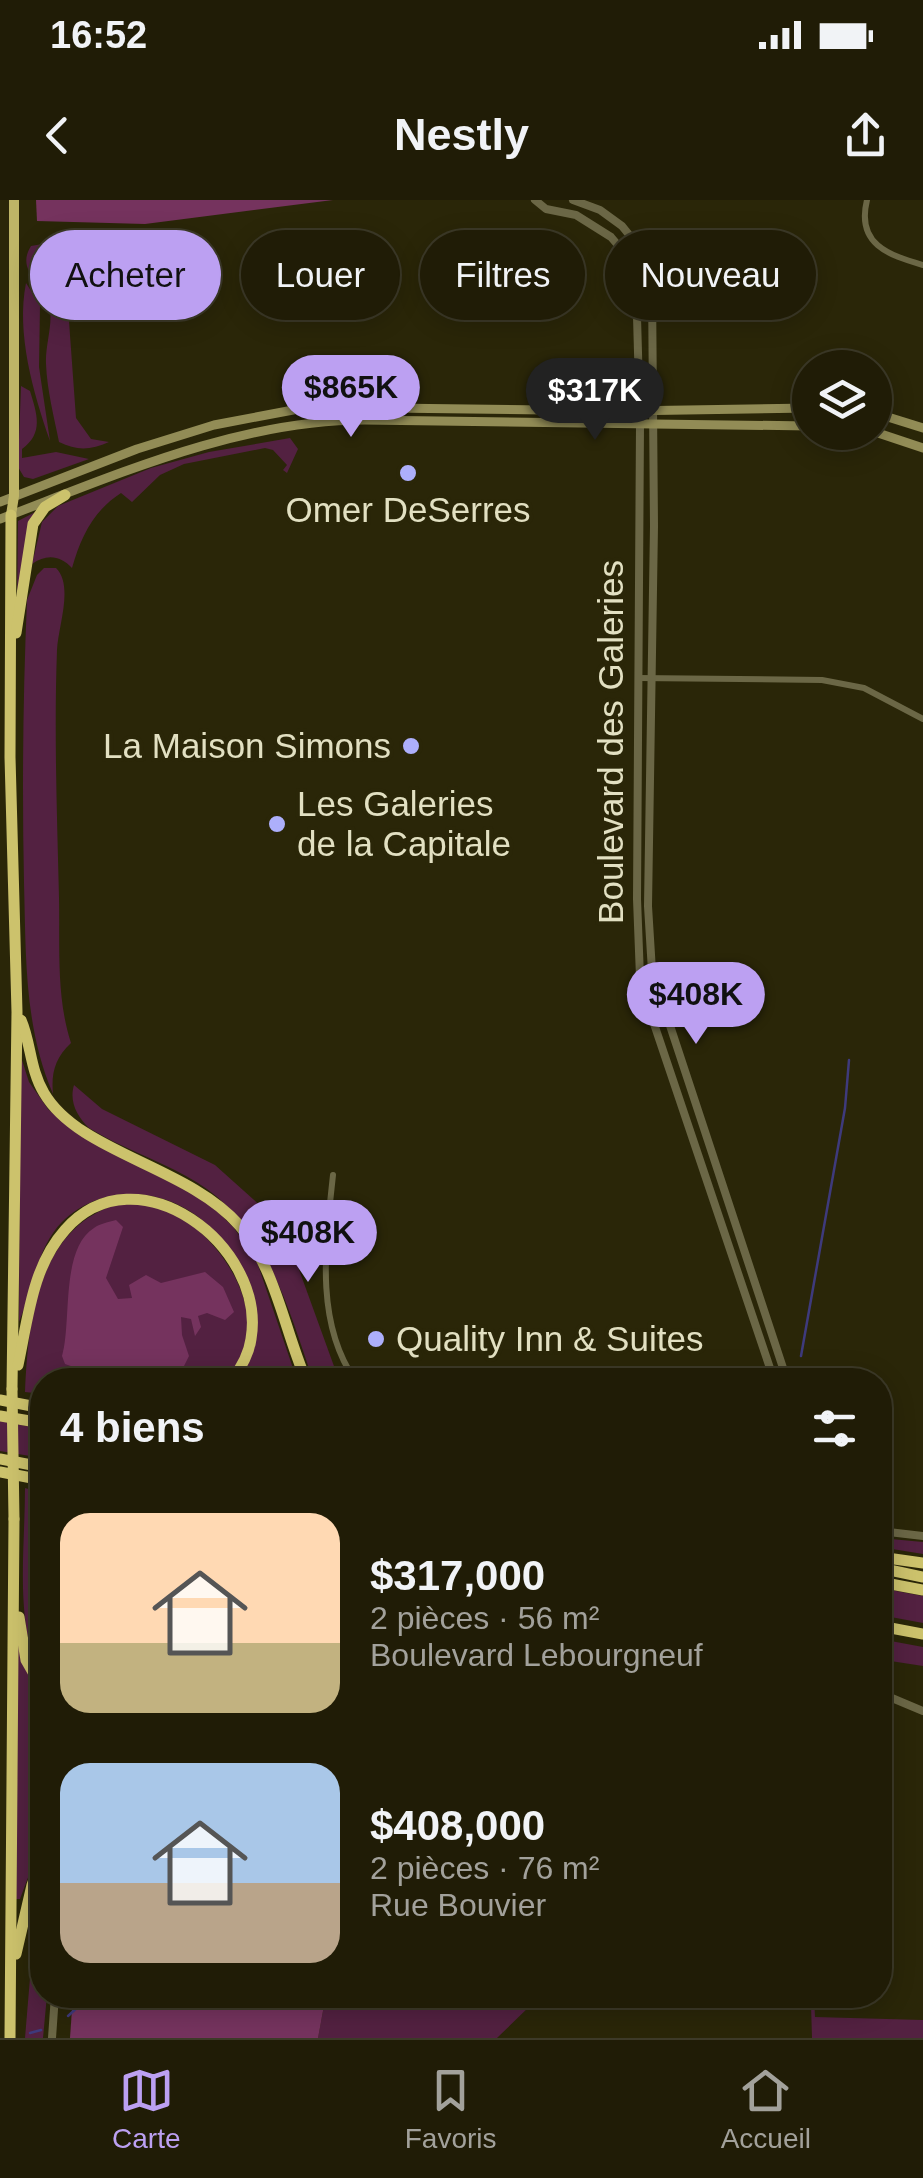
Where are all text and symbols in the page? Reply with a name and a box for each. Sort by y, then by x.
text: 16:52 [50,14,147,56]
icon: back [30,108,85,163]
icon: share [838,108,893,163]
text: Nestly [394,109,529,160]
chip: Acheter [30,230,221,320]
chip: Louer [241,230,400,320]
chip: Filtres [420,230,585,320]
chip: Nouveau [605,230,816,320]
map controls [792,350,892,450]
button: layers [792,350,892,450]
pin: $865K [281,355,421,440]
pin: $317K [525,358,665,443]
text: $865K [304,369,398,405]
text: $317K [548,372,642,408]
marker: Omer DeSerres [397,462,419,484]
place label: Omer DeSerres [285,490,531,529]
street label: Boulevard des Galeries [591,560,630,924]
place label: La Maison Simons [103,726,391,765]
marker: La Maison Simons [400,735,422,757]
place label: Les Galeries de la Capitale [297,784,511,863]
marker: Les Galeries de la Capitale [266,813,288,835]
pin: $408K [626,962,766,1047]
text: $408K [649,976,743,1012]
pin: $408K [238,1200,378,1285]
text: $408K [261,1214,355,1250]
place label: Quality Inn & Suites [396,1319,703,1358]
marker: Quality Inn & Suites [365,1328,387,1350]
icon: filters [807,1401,862,1456]
text: 4 biens [60,1404,205,1451]
text: $317,000 [370,1552,545,1599]
icon: home [140,1553,260,1673]
text: 2 pièces · 56 m² [370,1600,599,1636]
text: Boulevard Lebourgneuf [370,1637,703,1673]
text: $408,000 [370,1802,545,1849]
icon: home [140,1803,260,1923]
text: 2 pièces · 76 m² [370,1850,599,1886]
text: Rue Bouvier [370,1887,546,1923]
tab: Carte [112,2063,181,2155]
tab: Favoris [405,2063,497,2155]
tab: Accueil [721,2063,811,2155]

